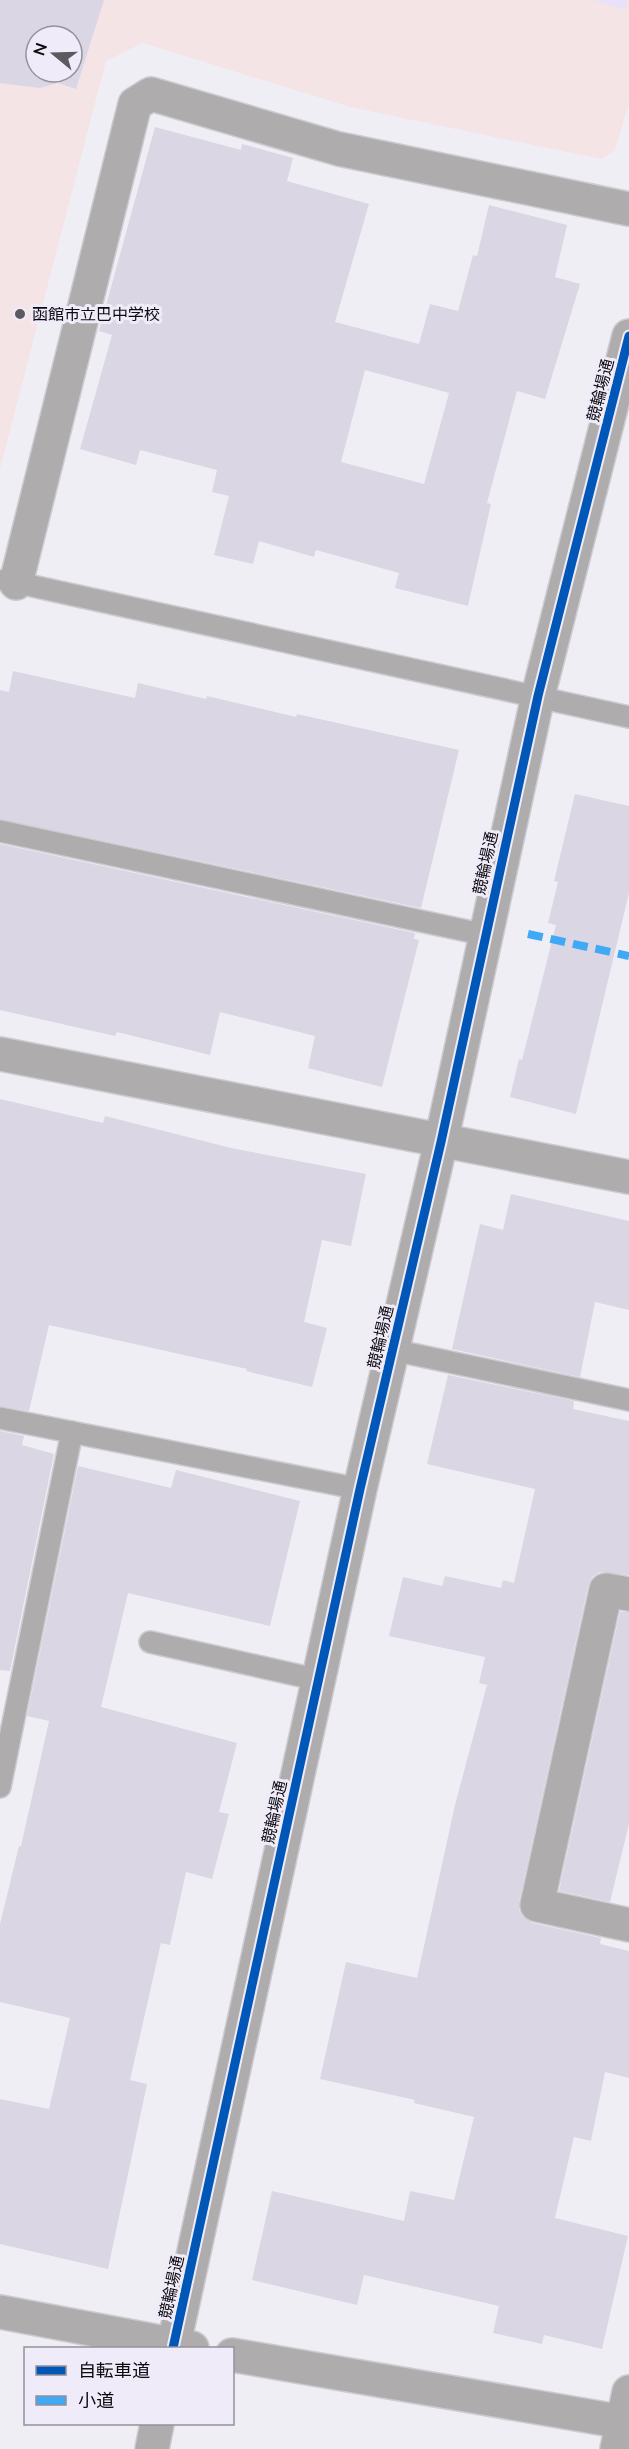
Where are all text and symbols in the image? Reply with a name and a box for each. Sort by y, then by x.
north arrow [24,24,84,84]
text: N [28,40,51,58]
place label: 函館市立巴中学校 [32,304,160,324]
marker: 函館市立巴中学校 [13,307,27,321]
street label: 競輪場通 [583,357,617,423]
street label: 競輪場通 [469,830,501,896]
street label: 競輪場通 [363,1304,397,1370]
street label: 競輪場通 [258,1779,290,1845]
street label: 競輪場通 [155,2254,187,2320]
legend [24,2347,234,2425]
text: 自転車道 [78,2359,150,2382]
text: 小道 [78,2389,114,2412]

